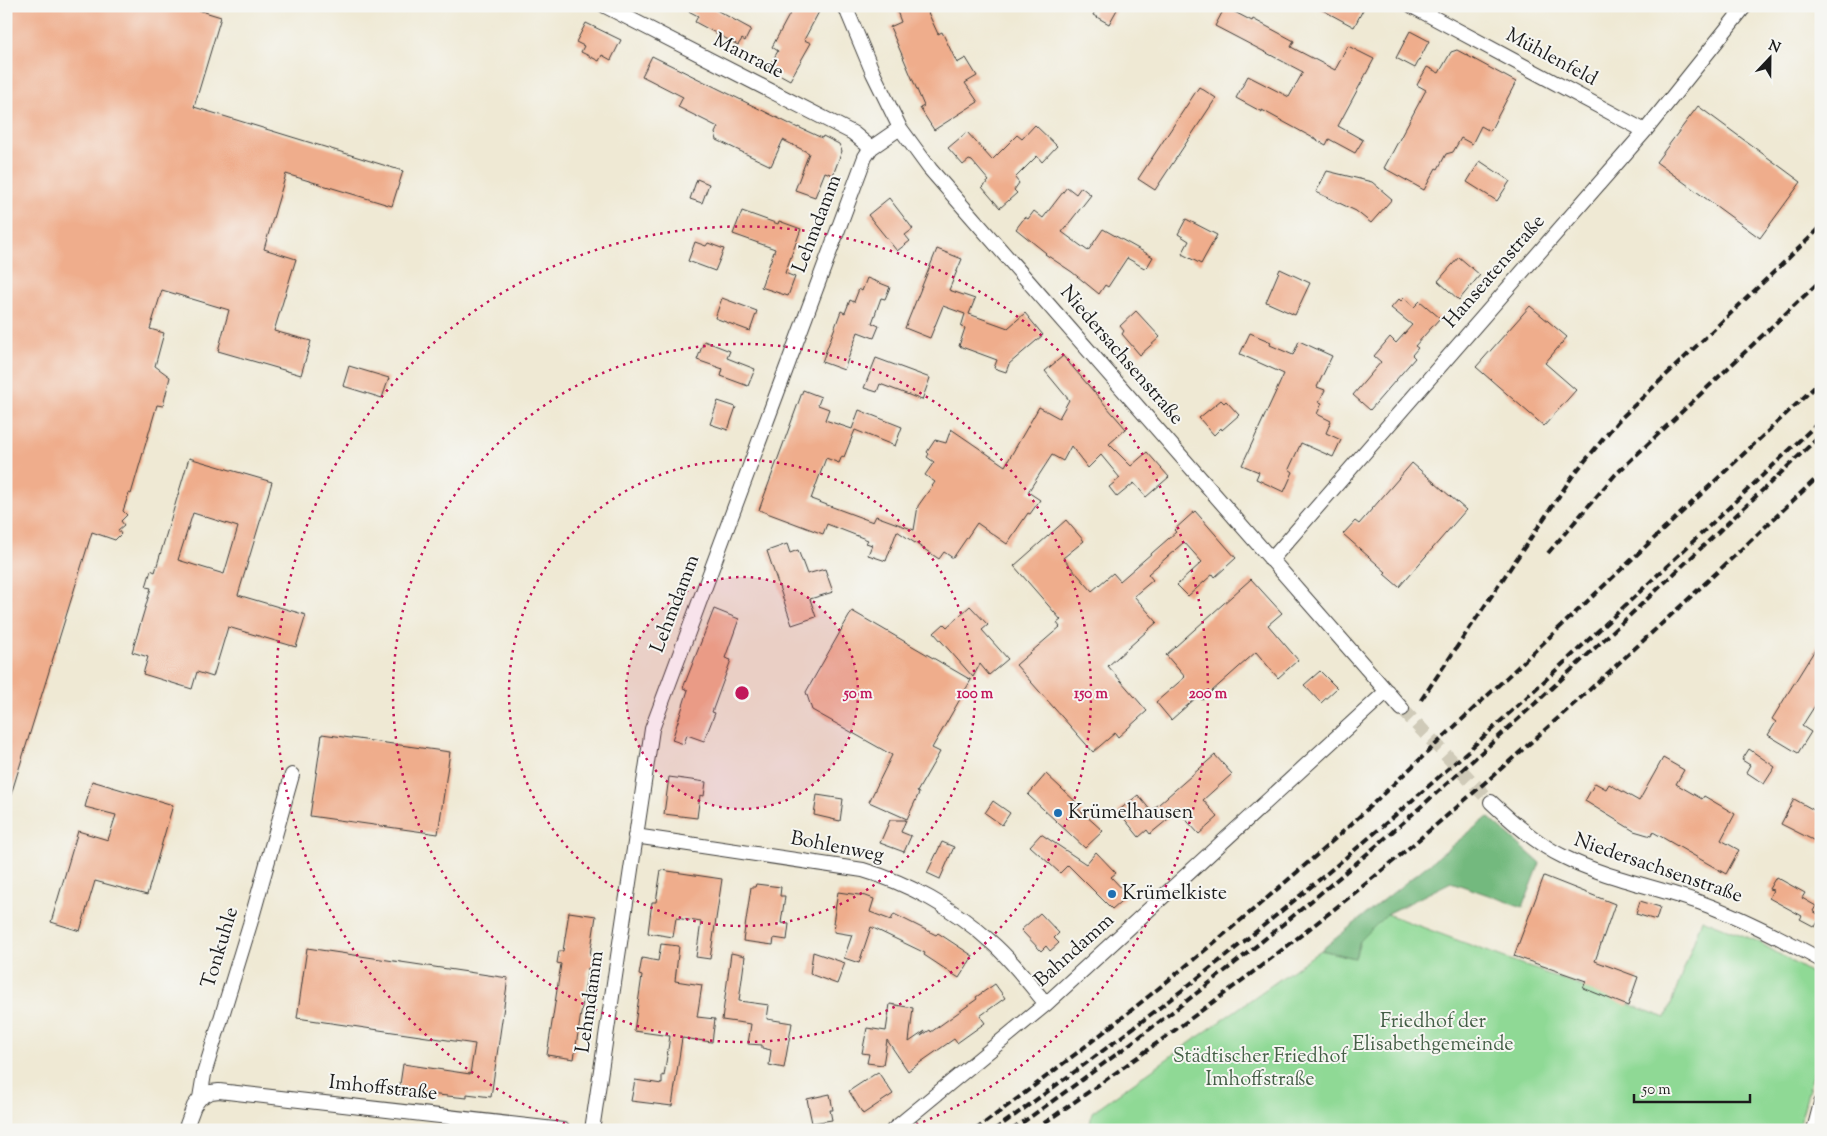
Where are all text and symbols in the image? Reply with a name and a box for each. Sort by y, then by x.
street label: Mühlenfeld [1500,22,1602,94]
street label: Manrade [708,27,788,87]
north arrow [1744,32,1794,82]
text: N [1765,36,1783,59]
street label: Lehmdamm [786,170,850,277]
street label: Hanseatenstraße [1437,209,1553,335]
street label: Niedersachsenstraße [1052,280,1190,432]
street label: Lehmdamm [644,550,708,657]
centre of rings [733,684,751,702]
text: 50 m [843,684,873,705]
text: 100 m [957,684,994,705]
text: 150 m [1074,684,1108,705]
text: 200 m [1189,684,1228,705]
place label: Krümelhausen [1068,799,1194,828]
marker: Krümelhausen [1052,807,1064,819]
street label: Bohlenweg [788,825,886,871]
street label: Niedersachsenstraße [1570,827,1746,911]
place label: Krümelkiste [1122,880,1227,909]
marker: Krümelkiste [1106,888,1118,900]
street label: Tonkuhle [195,904,247,992]
street label: Bahndamm [1029,907,1122,995]
street label: Lehmdamm [569,949,613,1055]
park label: Friedhof der Elisabethgemeinde [1352,1008,1514,1060]
park label: Städtischer Friedhof Imhoffstraße [1173,1043,1348,1095]
street label: Imhoffstraße [327,1069,439,1109]
scale bar [1634,1071,1751,1103]
text: 50 m [1641,1080,1671,1101]

